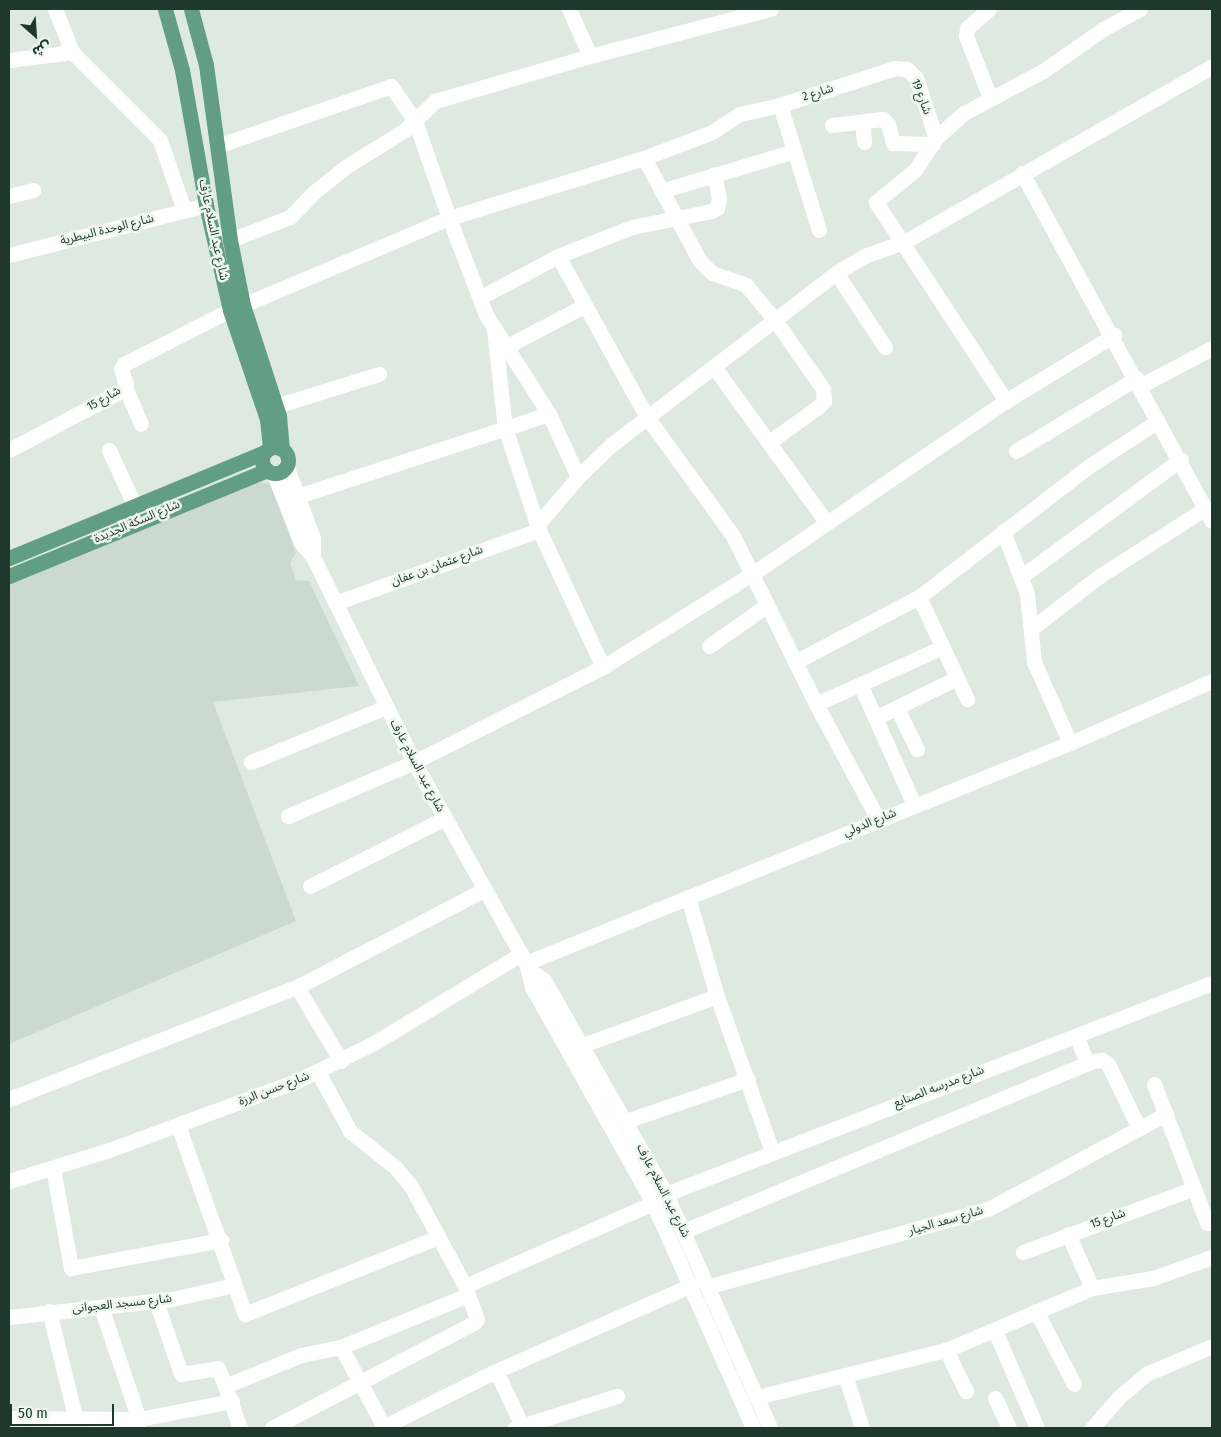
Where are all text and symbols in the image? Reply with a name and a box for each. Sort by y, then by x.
north arrow [10,10,60,60]
text: ش [29,37,54,61]
street label: شارع 19 [908,77,934,117]
street label: شارع 2 [801,82,835,104]
street label: شارع عبد السلام عارف [195,178,231,282]
street label: شارع الوحدة البيطرية [59,211,155,249]
street label: شارع 15 [85,384,123,414]
street label: شارع السكة الجديدة [92,497,182,547]
street label: شارع عثمان بن عفان [389,543,485,589]
street label: شارع عبد السلام عارف [386,717,448,815]
street label: شارع الدولي [841,806,899,840]
street label: شارع مدرسه الصنايع [892,1063,986,1111]
street label: شارع حسن الرزة [237,1069,311,1109]
street label: شارع عبد السلام عارف [633,1142,693,1240]
street label: شارع سعد الجيار [907,1203,985,1239]
street label: شارع 15 [1088,1206,1128,1232]
street label: شارع مسجد العجوانى [72,1292,172,1316]
scale bar [12,1394,116,1426]
text: 50 m [18,1404,48,1422]

